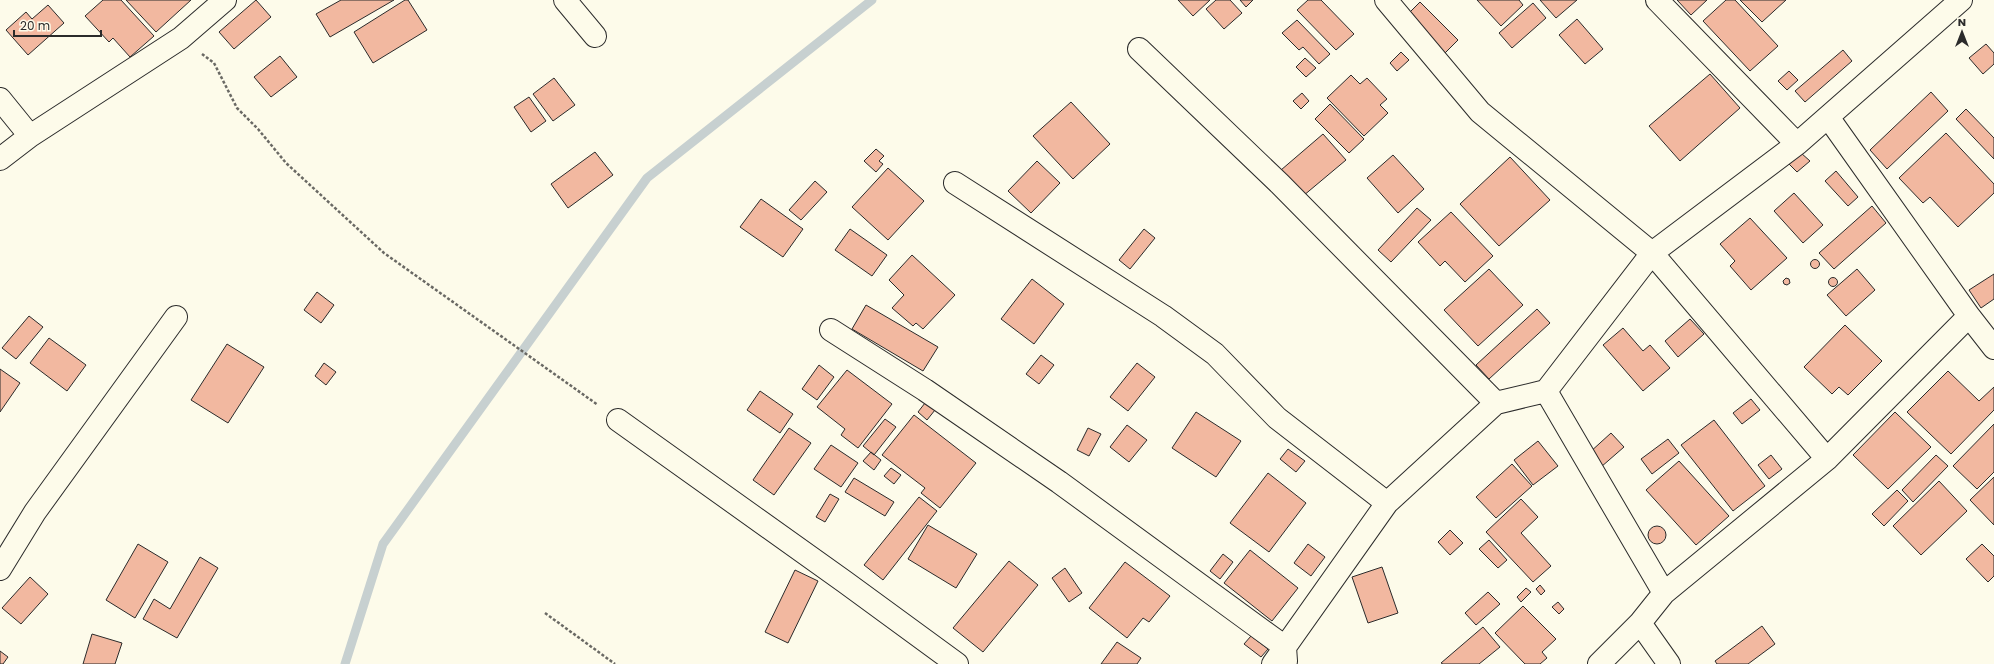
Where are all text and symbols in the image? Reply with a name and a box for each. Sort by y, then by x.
scale bar [14,12,101,38]
north arrow [1942,12,1982,52]
text: N [1958,14,1966,30]
text: 20 m [20,17,50,34]

